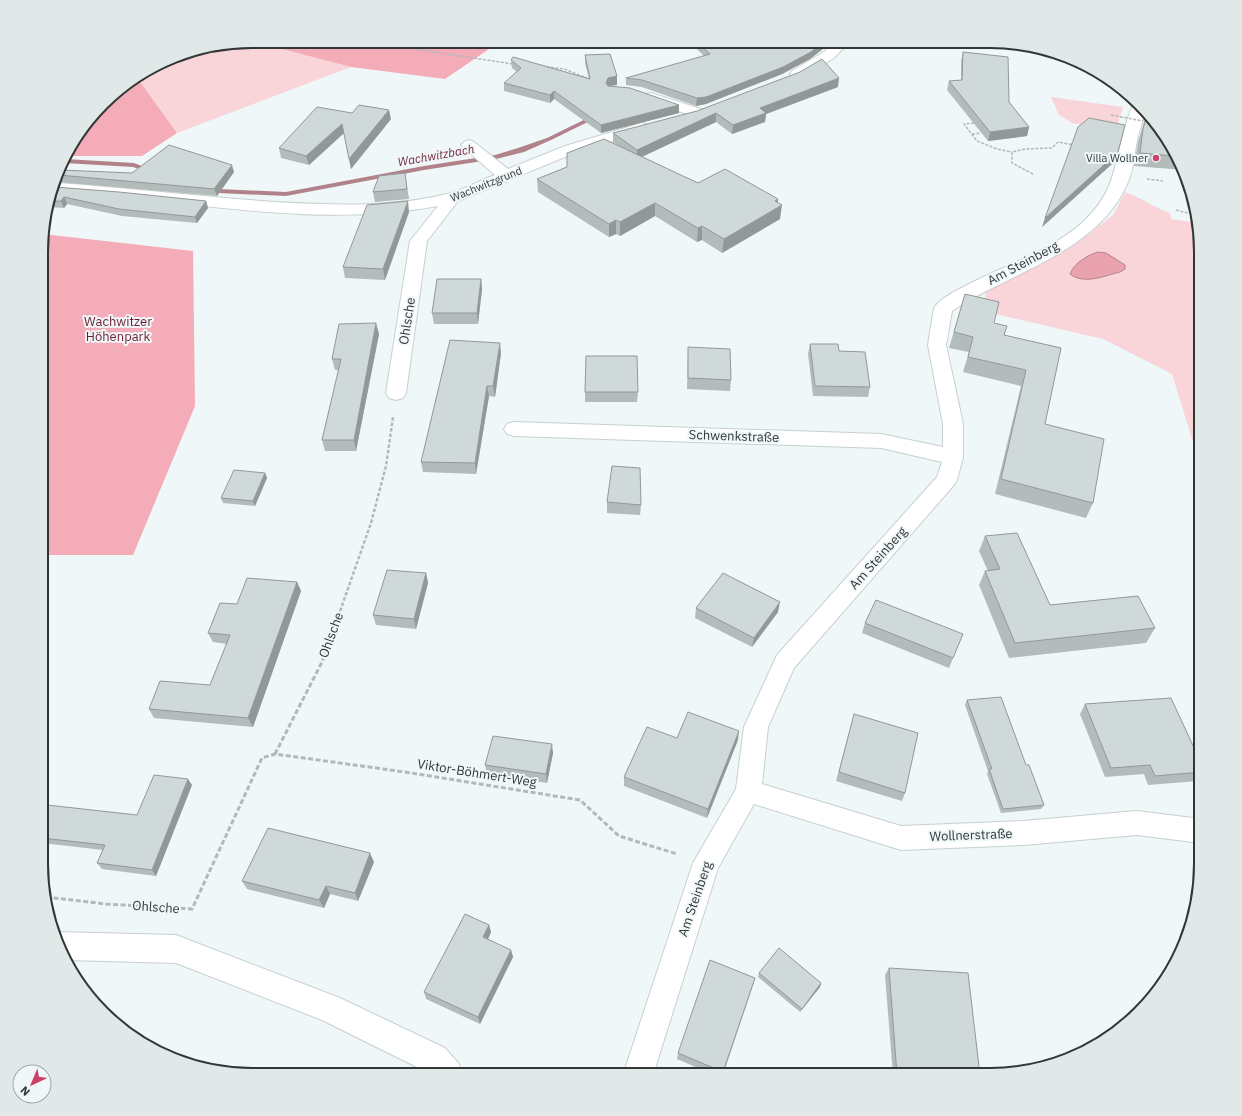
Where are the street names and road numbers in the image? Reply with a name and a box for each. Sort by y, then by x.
street label: Wachwitzgrund [448,163,524,205]
street label: Am Steinberg [984,237,1062,289]
street label: Ohlsche [395,296,419,346]
street label: Schwenkstraße [688,426,780,446]
street label: Am Steinberg [845,523,911,593]
street label: Ohlsche [315,610,347,660]
street label: Viktor-Böhmert-Weg [416,755,538,791]
street label: Wollnerstraße [929,825,1013,845]
street label: Am Steinberg [674,859,716,939]
street label: Ohlsche [132,897,180,917]

